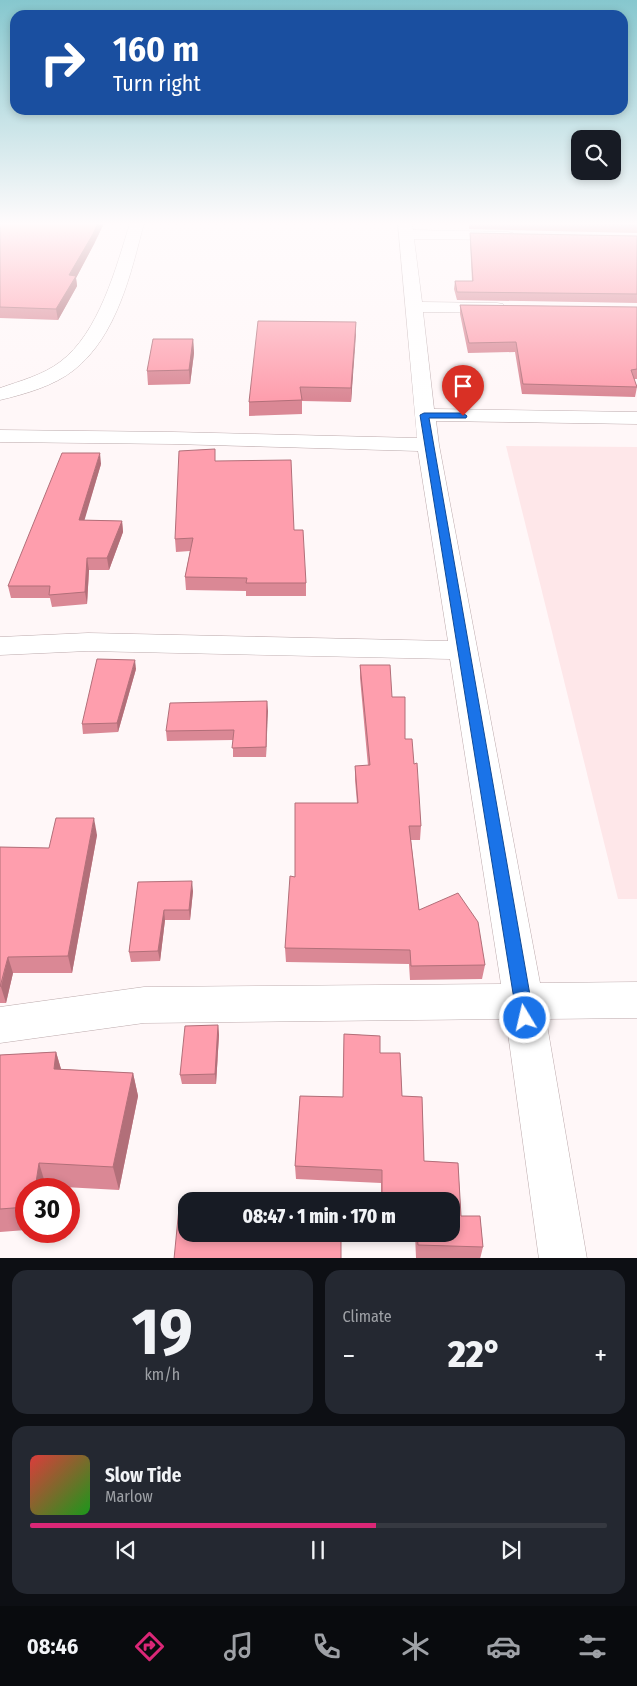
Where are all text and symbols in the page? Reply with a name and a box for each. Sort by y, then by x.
text: 160 m [113,28,199,70]
icon: right [30,30,95,95]
text: Turn right [113,70,201,97]
map controls [571,130,621,180]
button: search [571,130,621,180]
pin [442,365,484,416]
icon: arrive [449,372,477,400]
position arrow [498,991,550,1043]
speed limit sign: 30 [15,1178,80,1243]
text: 08:47 · 1 min · 170 m [242,1205,396,1228]
text: 19 [132,1293,193,1371]
text: Climate [343,1307,392,1326]
text: 22° [448,1331,501,1377]
text: − [343,1339,355,1372]
text: + [594,1339,607,1372]
text: km/h [144,1365,180,1384]
text: Slow Tide [105,1464,181,1487]
text: Marlow [105,1487,153,1506]
icon: previous [112,1536,140,1564]
icon: pause [304,1536,332,1564]
icon: next [497,1536,525,1564]
icon: directions [132,1629,167,1664]
icon: music [221,1629,256,1664]
icon: phone [309,1629,344,1664]
icon: climate [398,1629,433,1664]
icon: car [486,1629,521,1664]
icon: filters [575,1629,610,1664]
text: 08:46 [27,1633,78,1660]

